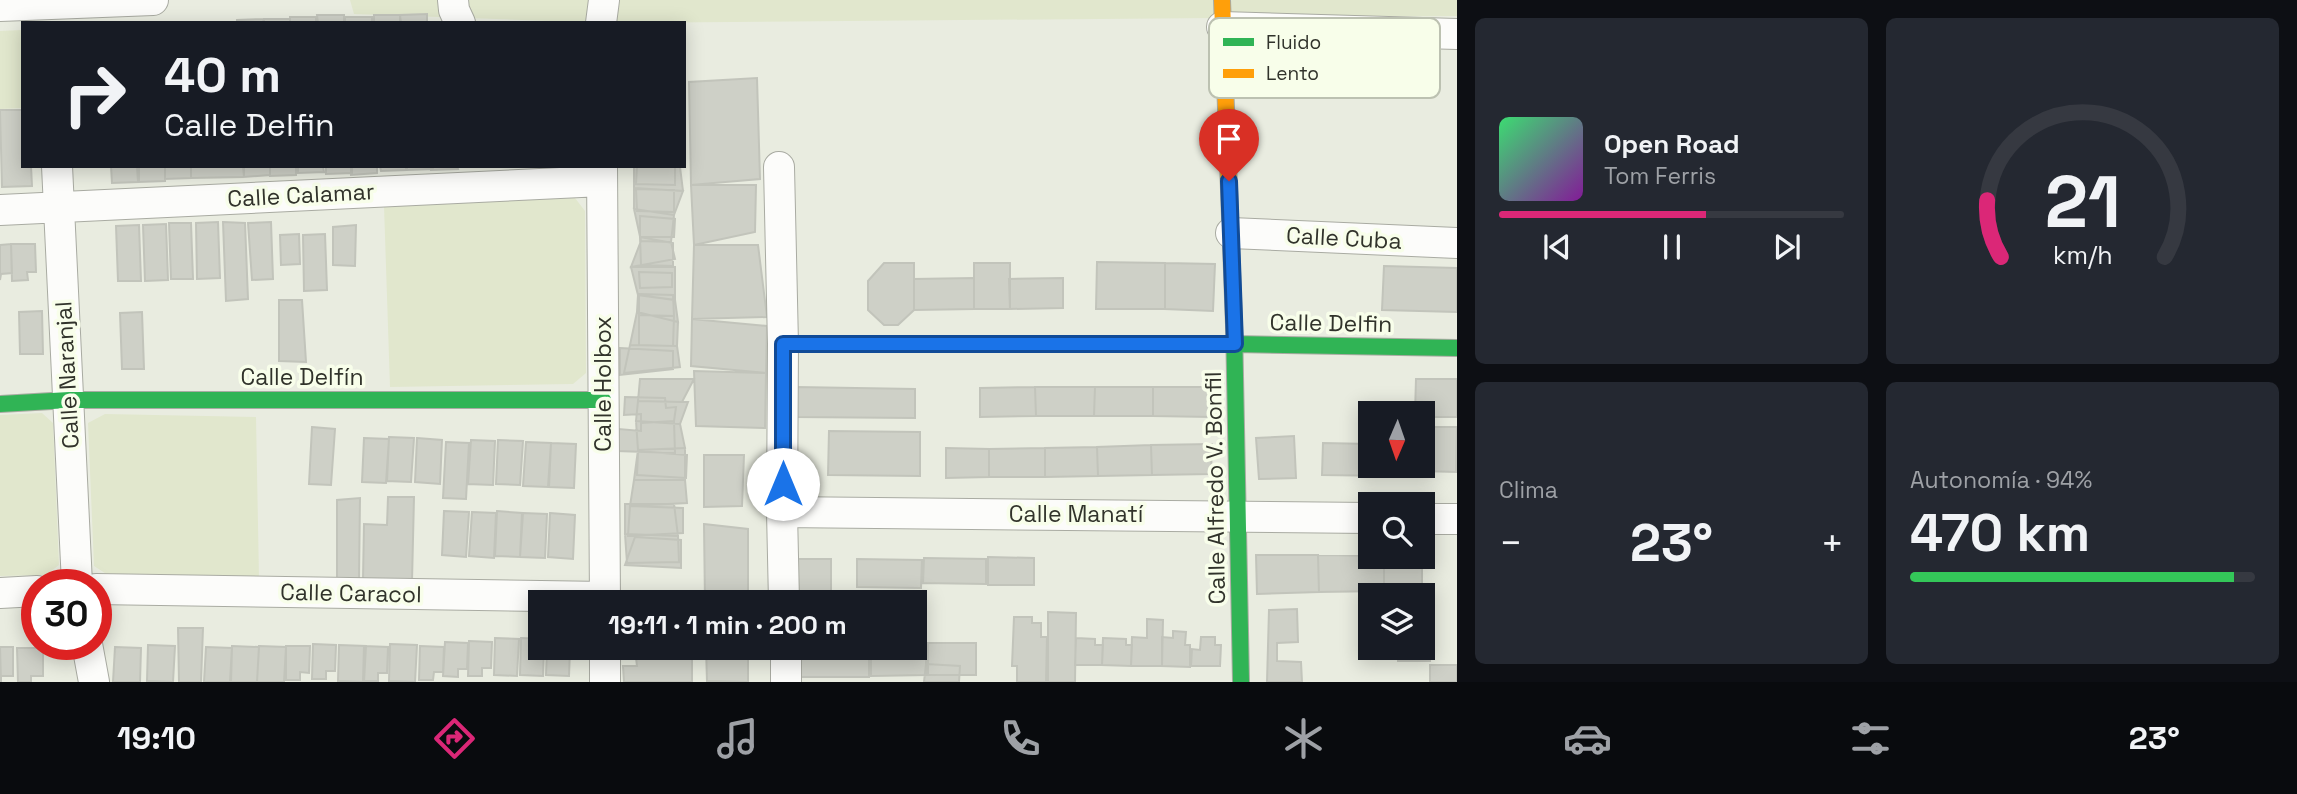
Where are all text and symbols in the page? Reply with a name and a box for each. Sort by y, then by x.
legend [1209,18,1440,98]
text: Fluido [1266,30,1321,55]
text: 40 m [164,44,281,106]
icon: right [49,49,140,140]
text: Lento [1266,61,1319,86]
text: Calle Delfin [164,105,335,145]
pin [1199,109,1259,181]
icon: arrive [1210,120,1248,158]
text: Open Road [1604,127,1740,161]
text: 21 [2044,156,2121,249]
text: Tom Ferris [1604,161,1716,191]
street label: Calle Calamar [227,176,375,214]
street label: Calle Cuba [1285,220,1403,256]
icon: previous [1538,228,1576,266]
icon: pause [1653,228,1691,266]
icon: next [1768,228,1806,266]
text: km/h [2053,239,2112,271]
street label: Calle Naranjal [48,301,86,449]
street label: Calle Delfin [1269,307,1393,339]
street label: Calle Holbox [588,316,618,452]
street label: Calle Delfín [240,362,364,392]
street label: Calle Alfredo V. Bonfil [1198,371,1232,605]
north arrow [1358,401,1435,478]
map controls [1358,401,1435,660]
position arrow [746,447,820,521]
text: Autonomía · 94% [1910,465,2092,495]
text: Clima [1499,475,1558,505]
button: search [1358,492,1435,569]
street label: Calle Manatí [1009,499,1144,529]
text: 470 km [1910,500,2090,566]
text: 23° [1630,510,1713,576]
text: − [1499,519,1523,567]
text: + [1820,519,1844,567]
speed limit sign: 30 [21,569,112,660]
street label: Calle Caracol [280,577,422,609]
button: layers [1358,583,1435,660]
text: 19:11 · 1 min · 200 m [608,608,847,642]
icon: directions [430,714,479,763]
icon: music [713,714,762,763]
icon: phone [996,714,1045,763]
icon: climate [1279,714,1328,763]
icon: car [1563,714,1612,763]
icon: filters [1846,714,1895,763]
text: 19:10 [117,718,196,758]
text: 23° [2129,718,2180,758]

